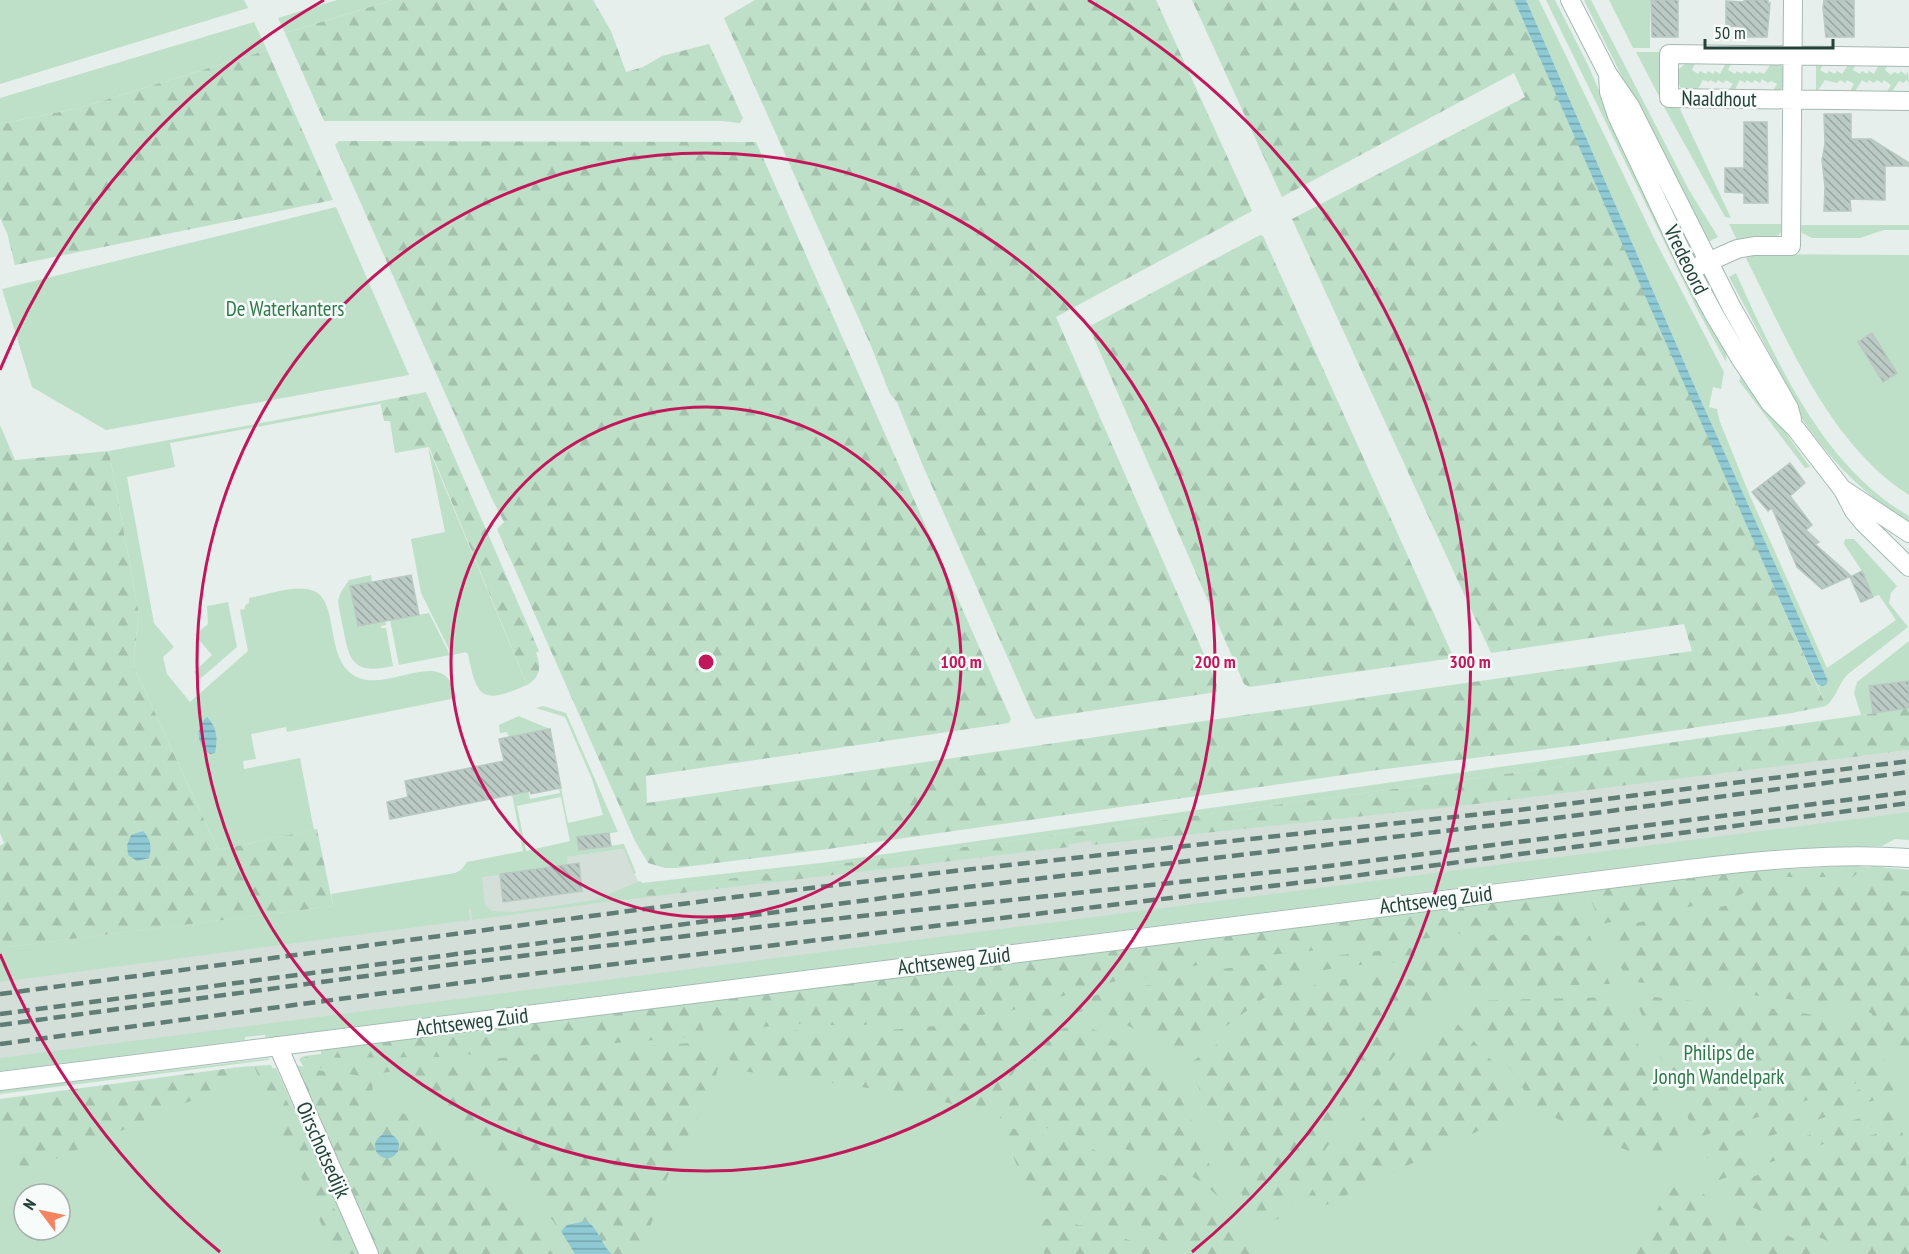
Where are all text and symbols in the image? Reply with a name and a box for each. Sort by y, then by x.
scale bar [1705,12,1832,50]
text: 50 m [1714,21,1746,44]
street label: Naaldhout [1681,84,1757,113]
street label: Vredeoord [1658,220,1715,299]
park label: De Waterkanters [226,295,344,322]
text: 100 m [940,650,982,673]
text: 200 m [1194,650,1236,673]
text: 300 m [1449,650,1491,673]
centre of rings [696,652,716,672]
street label: Achtseweg Zuid [1378,879,1494,920]
street label: Achtseweg Zuid [896,940,1012,981]
street label: Achtseweg Zuid [414,1001,530,1042]
park label: Philips de Jongh Wandelpark [1653,1039,1784,1090]
street label: Oirschotsedijk [290,1097,357,1202]
north arrow [12,1182,72,1242]
text: N [19,1195,40,1213]

